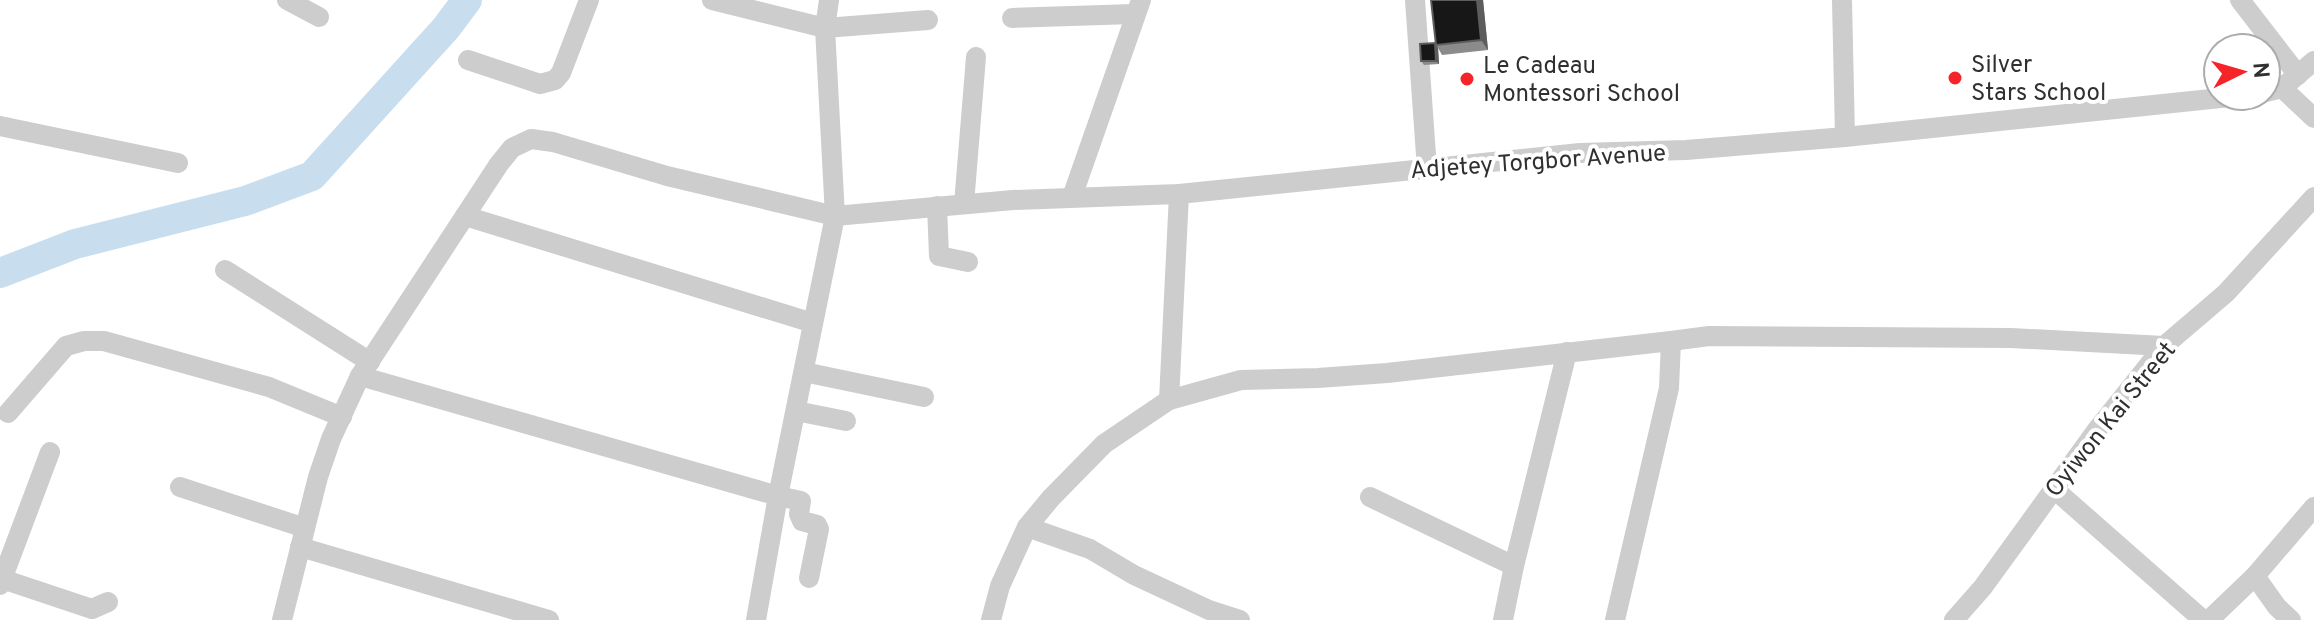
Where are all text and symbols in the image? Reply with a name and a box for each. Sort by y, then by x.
north arrow [2202,32,2282,112]
place label: Silver Stars School [1971,51,2106,109]
place label: Le Cadeau Montessori School [1483,52,1680,110]
text: N [2245,61,2274,80]
marker: Silver Stars School [1946,69,1964,87]
marker: Le Cadeau Montessori School [1458,70,1476,88]
street label: Adjetey Torgbor Avenue [1409,139,1667,187]
street label: Oyiwon Kai Street [2040,336,2183,504]

